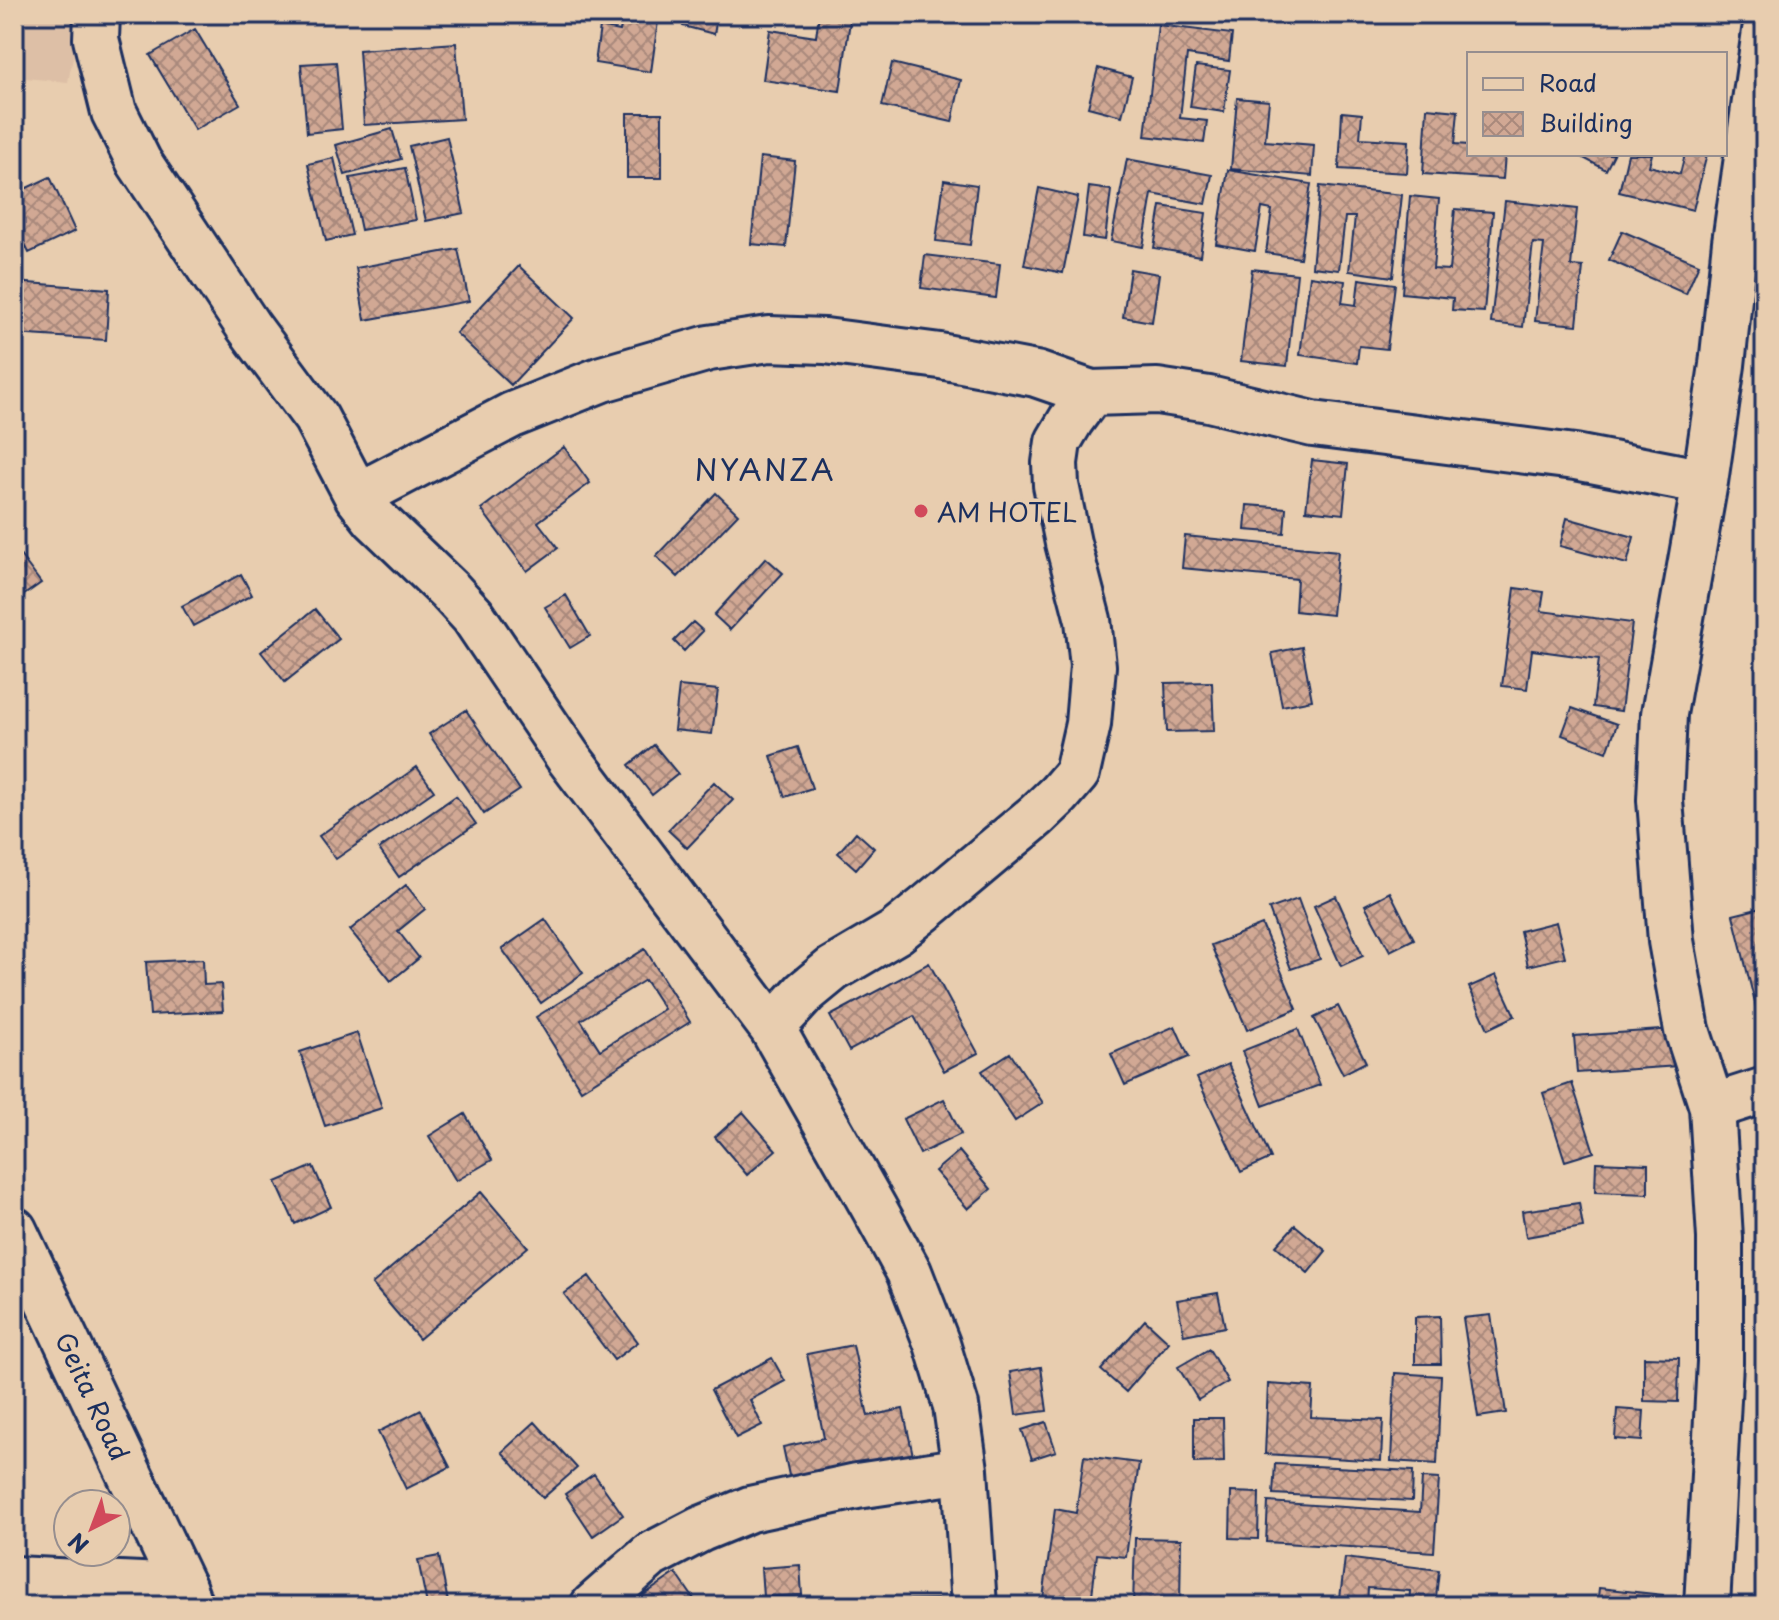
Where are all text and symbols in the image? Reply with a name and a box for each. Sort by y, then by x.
legend [1467,52,1727,156]
text: Road [1539,64,1597,100]
text: Building [1539,104,1633,140]
district label: NYANZA [694,446,836,491]
place label: AM HOTEL [937,492,1077,531]
marker: AM HOTEL [912,502,930,520]
street label: Geita Road [46,1325,140,1467]
north arrow [52,1488,132,1568]
text: N [60,1526,95,1562]

